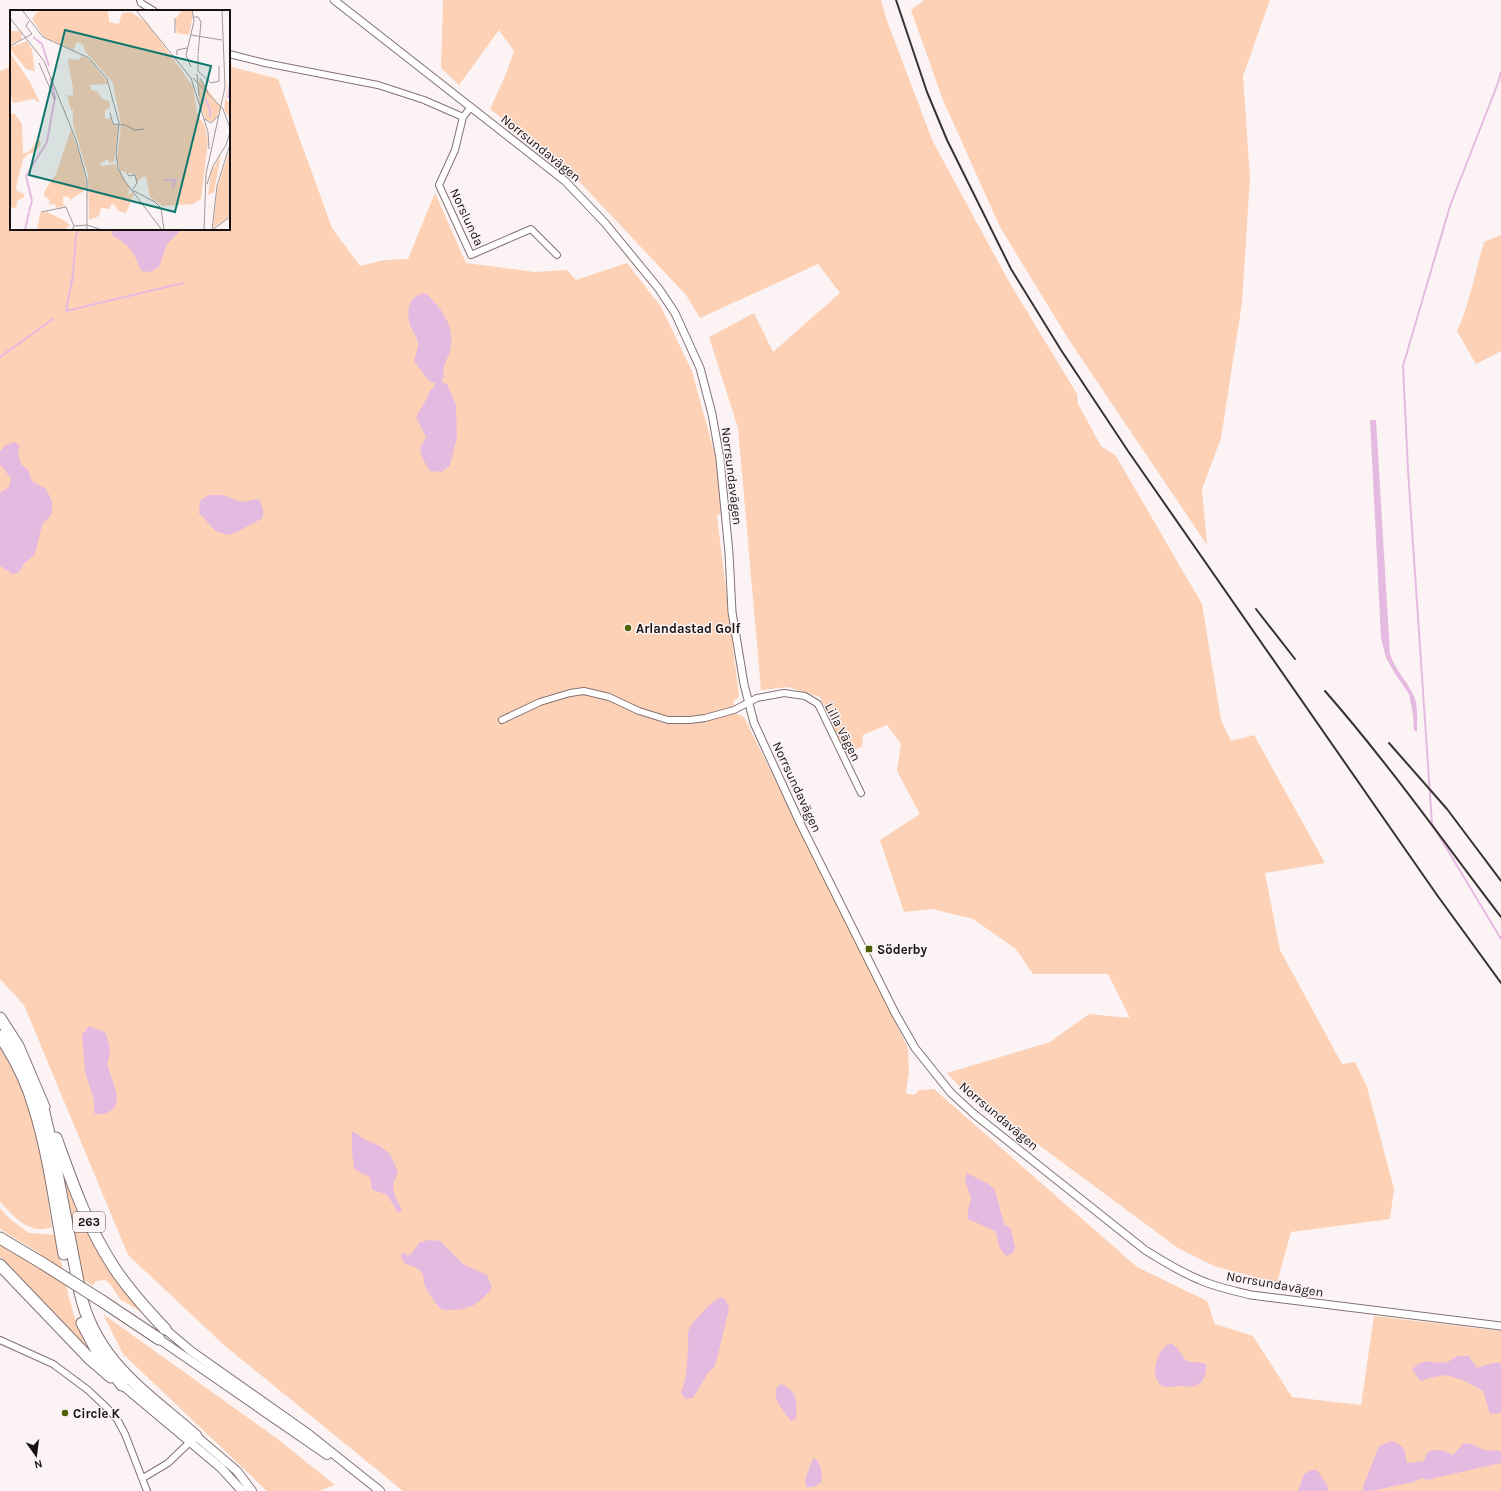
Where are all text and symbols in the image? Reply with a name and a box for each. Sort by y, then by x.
inset map [10,10,230,230]
street label: Norrsundavägen [498,111,584,185]
street label: Norslunda [447,186,487,248]
street label: Norrsundavägen [719,426,745,526]
place label: Arlandastad Golf [636,621,740,636]
marker: Arlandastad Golf [623,623,633,633]
street label: Lilla Vägen [822,700,864,764]
street label: Norrsundavägen [769,739,825,835]
place label: Söderby [877,942,928,957]
marker: Söderby [864,944,874,954]
street label: Norrsundavägen [957,1079,1041,1153]
road number: 263 [73,1212,105,1232]
street label: Norrsundavägen [1225,1268,1325,1300]
place label: Circle K [73,1406,121,1421]
marker: Circle K [60,1408,70,1418]
north arrow [16,1435,56,1475]
text: N [33,1457,44,1471]

